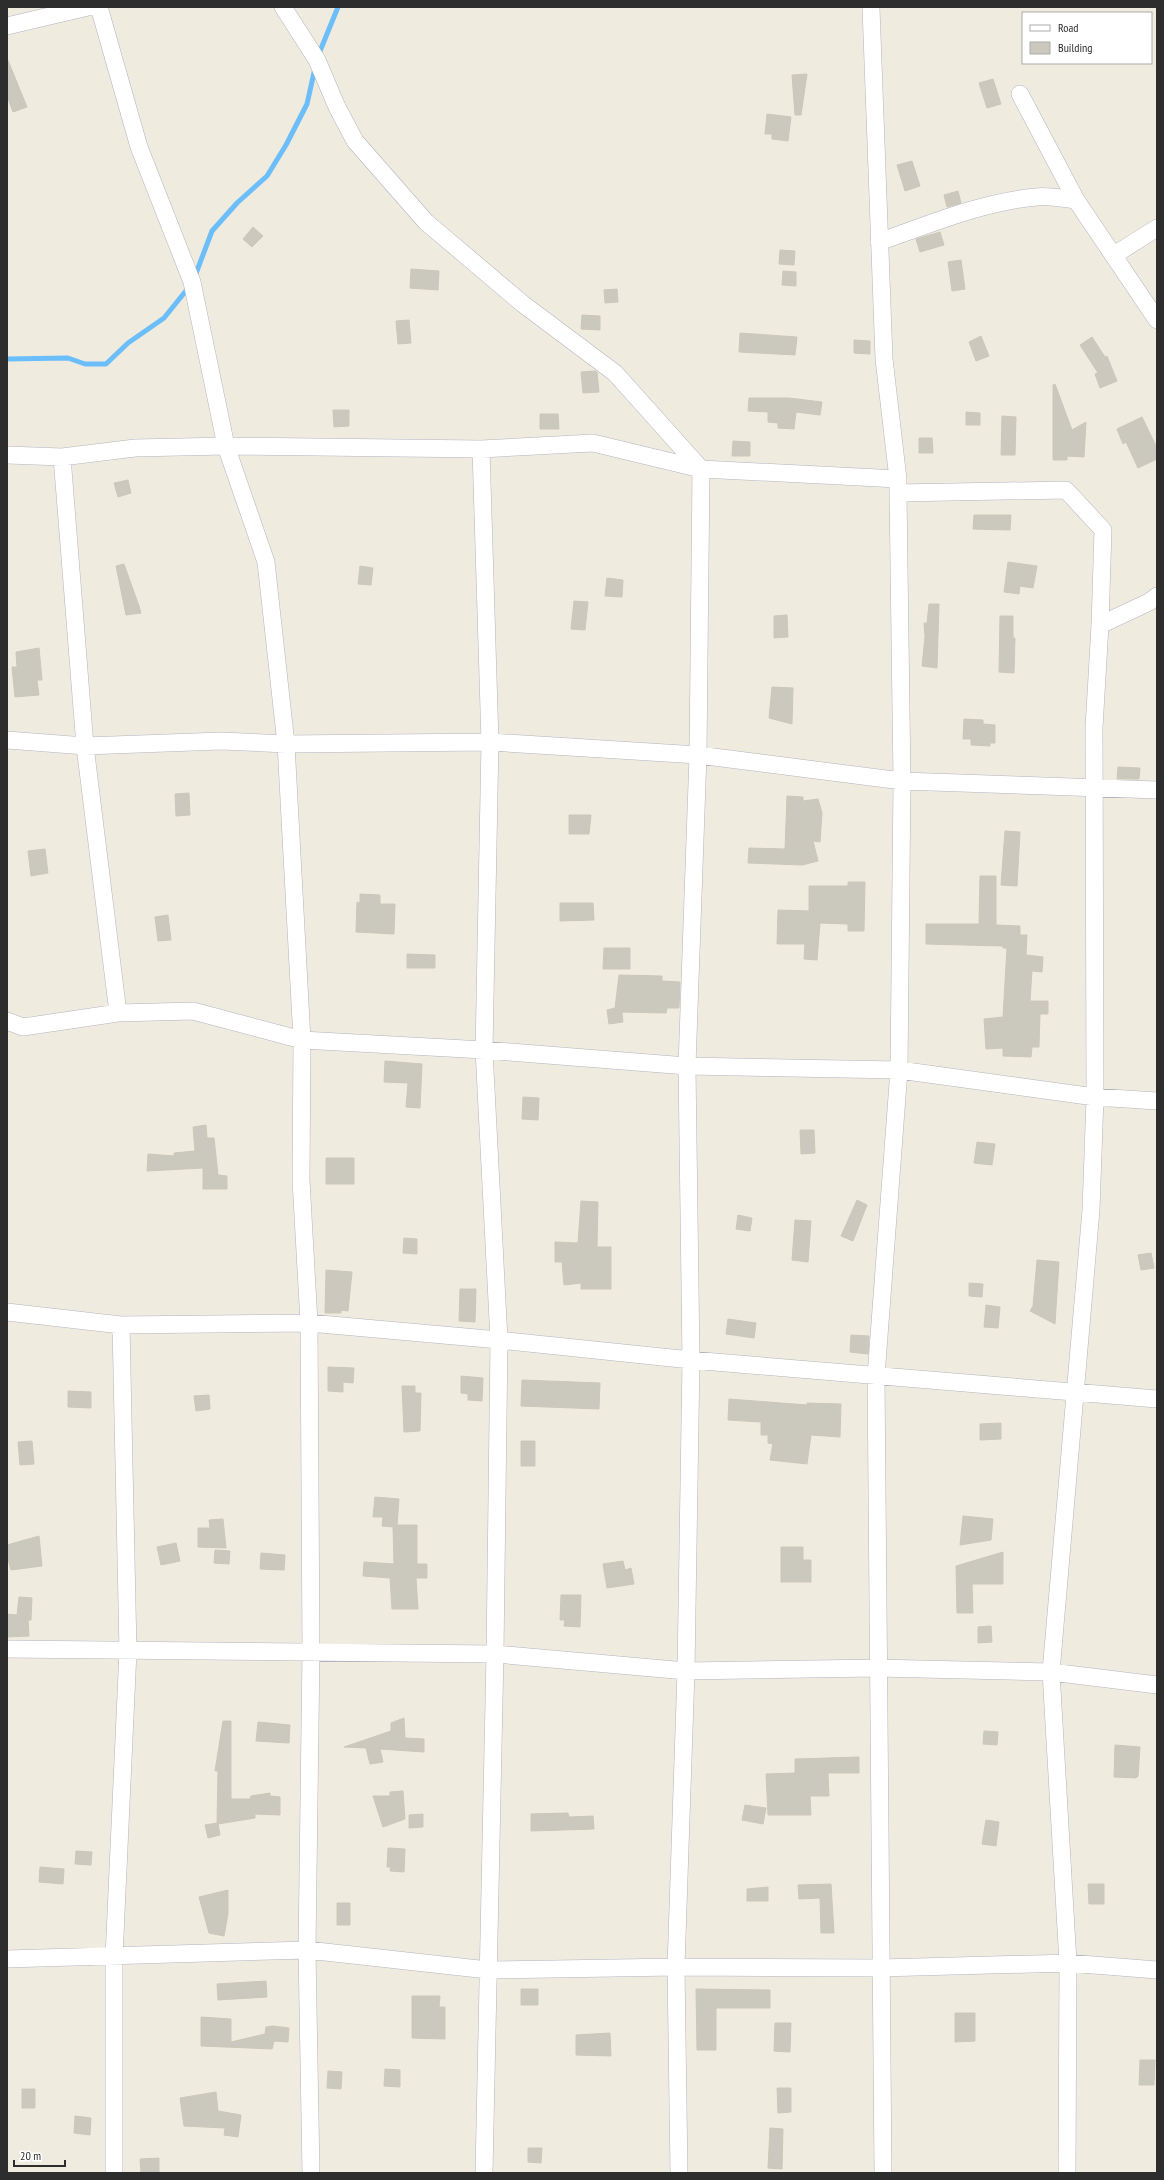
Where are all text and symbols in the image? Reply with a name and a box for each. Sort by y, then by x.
legend [1022,12,1152,64]
text: Road [1058,20,1078,35]
text: Building [1058,40,1093,55]
scale bar [14,2142,65,2168]
text: 20 m [20,2148,41,2163]

